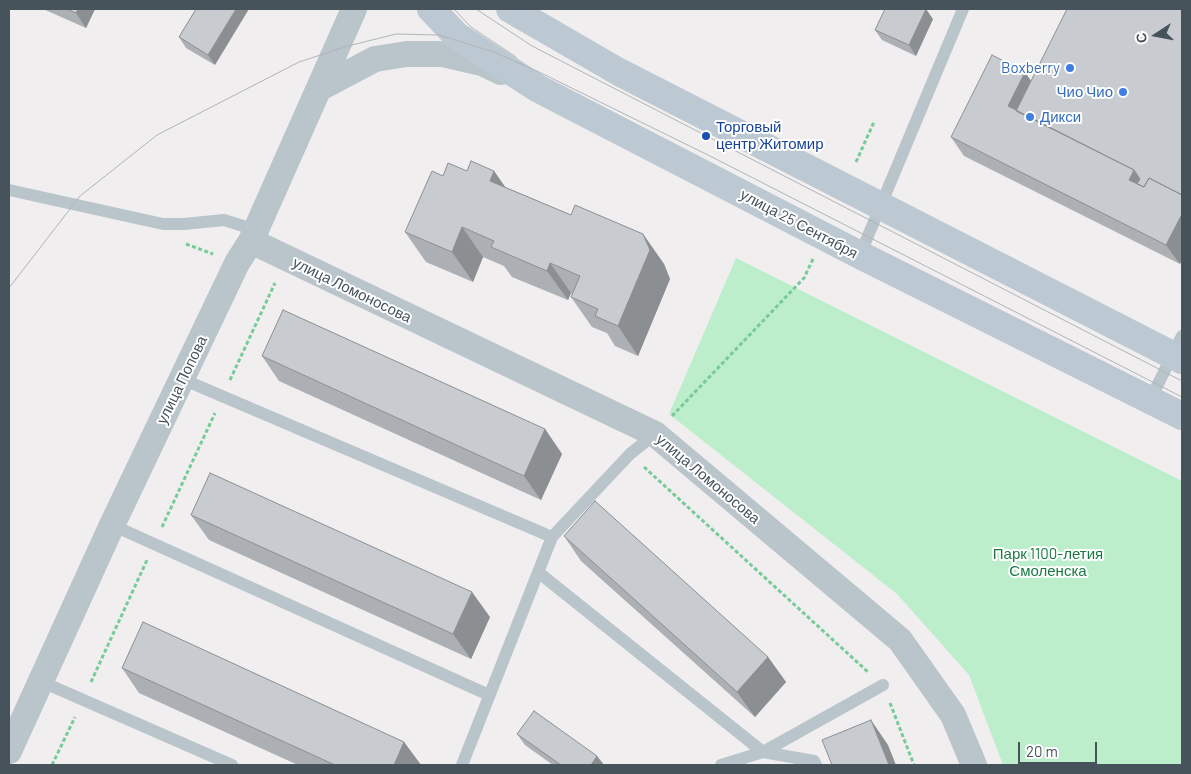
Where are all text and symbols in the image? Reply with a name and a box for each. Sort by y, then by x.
north arrow [1131,10,1181,60]
text: С [1131,31,1150,45]
place label: Boxberry [1001,59,1060,77]
marker: Boxberry [1064,62,1076,74]
place label: Чио Чио [1057,83,1113,101]
marker: Чио Чио [1117,86,1129,98]
place label: Дикси [1040,108,1081,126]
marker: Дикси [1024,111,1036,123]
place label: Торговый центр Житомир [716,118,824,153]
marker: Торговый центр Житомир [700,130,712,142]
street label: улица 25 Сентября [737,185,861,263]
street label: улица Ломоносова [290,253,414,327]
street label: улица Попова [153,333,211,427]
street label: улица Ломоносова [652,430,764,528]
park label: Парк 1100-летия Смоленска [993,545,1103,580]
scale bar [1021,732,1100,764]
text: 20 m [1026,742,1058,760]

